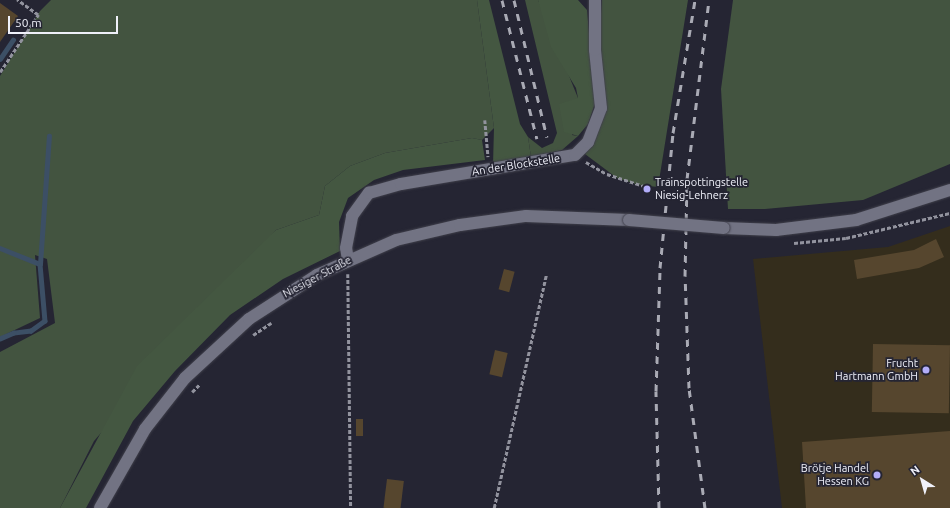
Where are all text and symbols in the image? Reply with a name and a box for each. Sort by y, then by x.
scale bar [10,8,120,34]
text: 50 m [15,16,42,29]
street label: An der Blockstelle [471,152,561,178]
place label: Trainspottingstelle Niesig-Lehnerz [655,176,748,202]
marker: Trainspottingstelle Niesig-Lehnerz [642,184,652,194]
street label: Niesiger Straße [280,253,354,301]
place label: Frucht Hartmann GmbH [835,357,918,383]
marker: Frucht Hartmann GmbH [921,365,931,375]
north arrow [902,460,942,500]
place label: Brötje Handel Hessen KG [801,462,869,488]
text: N [908,463,922,478]
marker: Brötje Handel Hessen KG [872,470,882,480]

